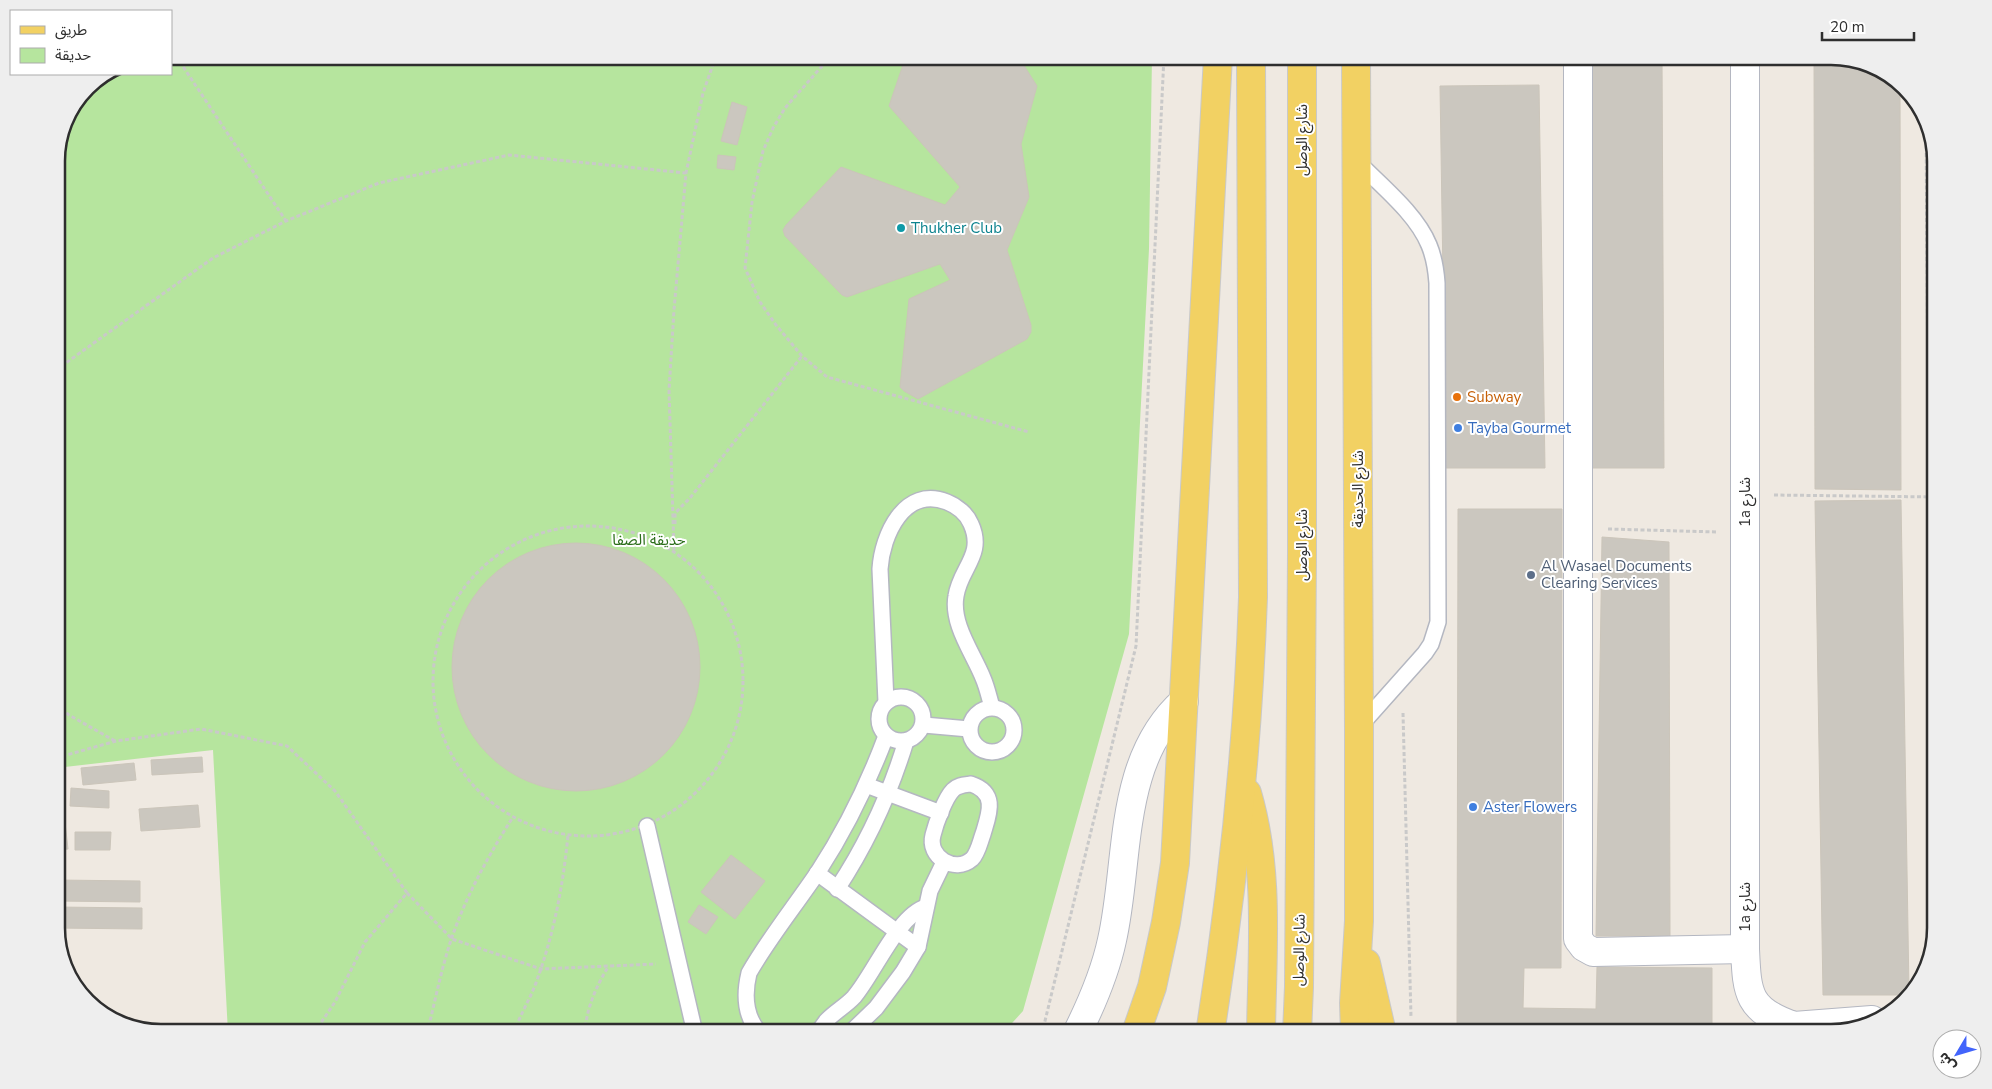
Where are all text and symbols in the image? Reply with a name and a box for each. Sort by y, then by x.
legend [10,10,172,75]
scale bar [1822,10,1914,42]
text: 20 m [1830,17,1865,37]
text: طريق [55,20,87,40]
text: حديقة [55,45,91,65]
street label: شارع الوصل [1292,104,1314,176]
place label: Thukher Club [911,218,1002,238]
marker: Thukher Club [895,222,907,234]
place label: Subway [1467,387,1522,407]
marker: Subway [1451,391,1463,403]
place label: Tayba Gourmet [1468,418,1572,438]
marker: Tayba Gourmet [1452,422,1464,434]
street label: شارع الحديقة [1348,450,1370,528]
street label: 1a شارع [1735,477,1757,527]
street label: شارع الوصل [1292,509,1314,581]
park label: حديقة الصفا [612,530,686,550]
place label: Al Wasael Documents Clearing Services [1541,556,1692,593]
marker: Al Wasael Documents Clearing Services [1525,569,1537,581]
place label: Aster Flowers [1483,797,1577,817]
marker: Aster Flowers [1467,801,1479,813]
street label: 1a شارع [1735,882,1757,932]
street label: شارع الوصل [1288,914,1312,986]
north arrow [1932,1029,1982,1079]
text: ش [1934,1048,1961,1075]

